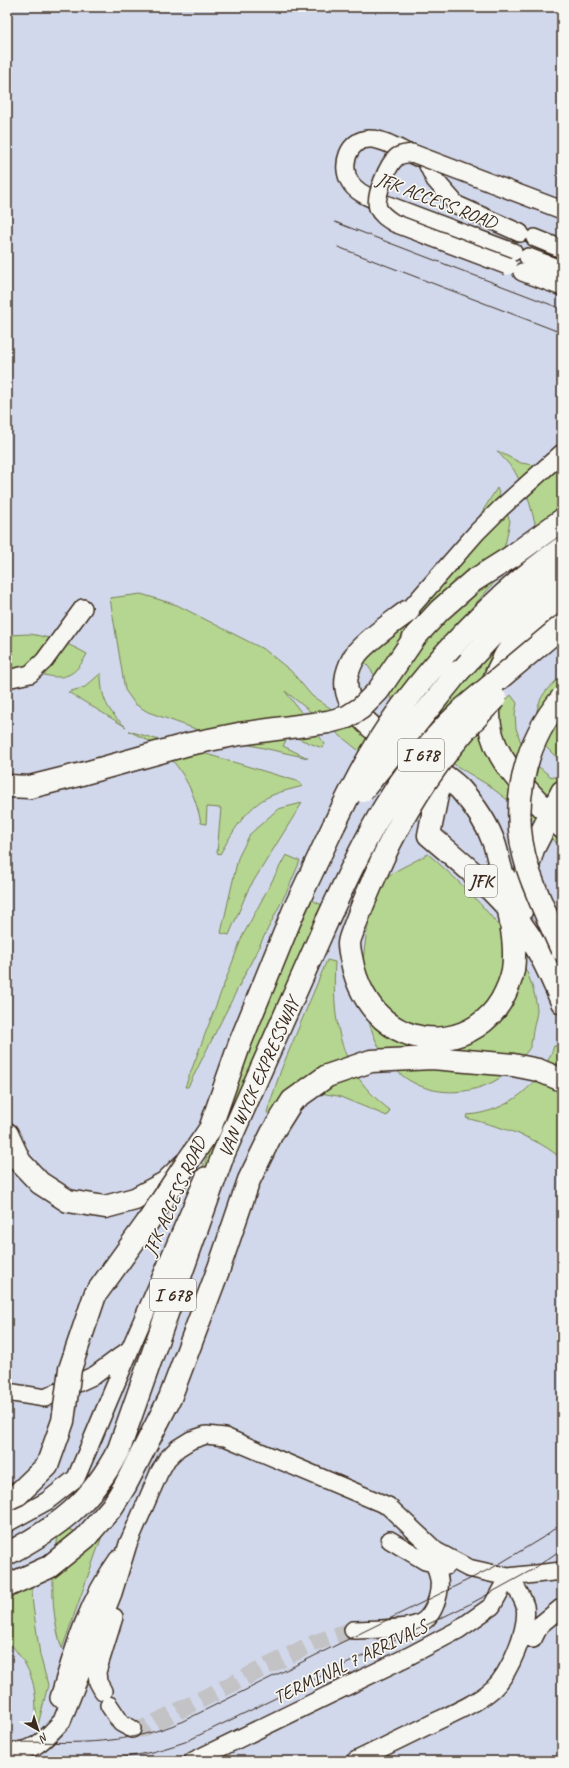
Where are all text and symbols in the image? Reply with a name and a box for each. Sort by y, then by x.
street label: JFK ACCESS ROAD [372,167,502,236]
road number: I 678 [398,739,444,771]
road number: JFK [465,865,497,897]
street label: VAN WYCK EXPRESSWAY [213,991,306,1161]
street label: JFK ACCESS ROAD [138,1132,213,1260]
road number: I 678 [150,1279,196,1311]
street label: TERMINAL 7 ARRIVALS [270,1613,434,1710]
north arrow [18,1710,58,1750]
text: N [36,1730,51,1747]

